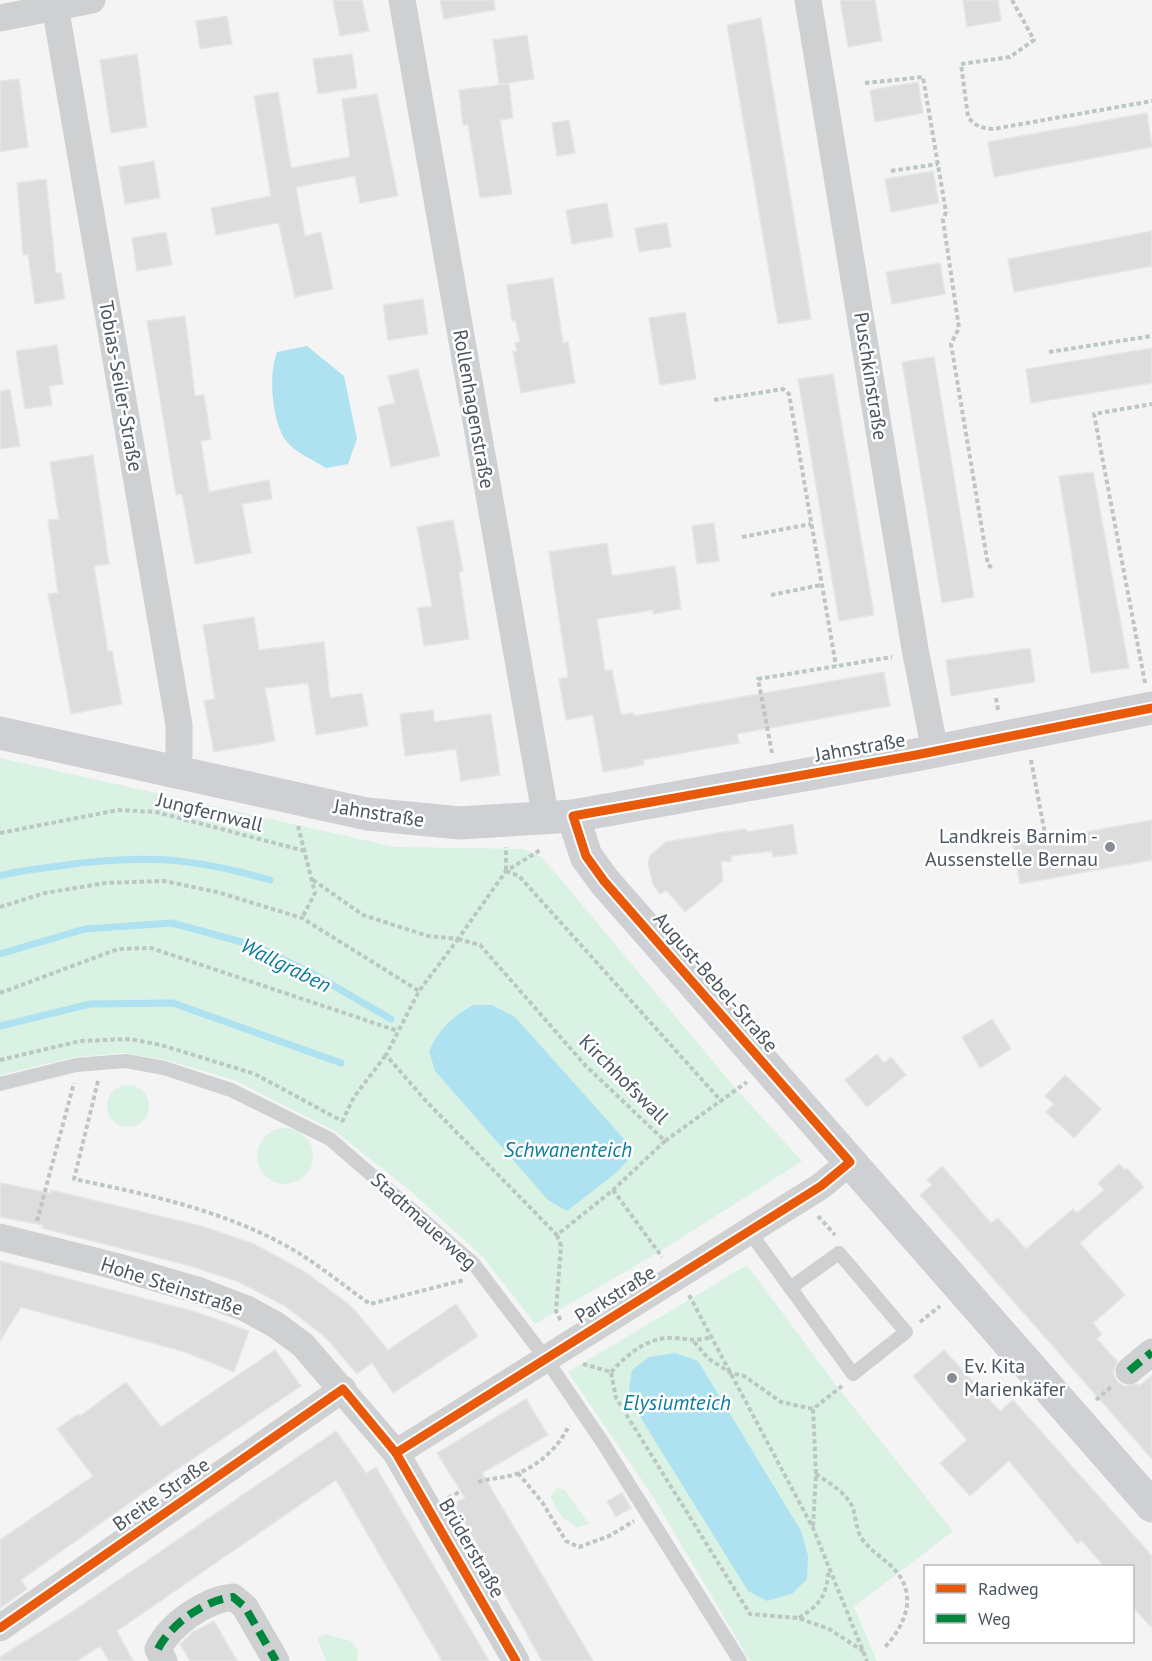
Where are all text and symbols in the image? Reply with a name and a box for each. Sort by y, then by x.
street label: Tobias-Seiler-Straße [93,298,149,474]
street label: Puschkinstraße [848,310,894,442]
street label: Rollenhagenstraße [447,327,501,491]
street label: Jahnstraße [812,726,907,768]
street label: Jungfernwall [153,786,266,838]
street label: Jahnstraße [331,793,426,833]
place label: Landkreis Barnim - Aussenstelle Bernau [925,823,1098,872]
marker: Landkreis Barnim - Aussenstelle Bernau [1103,840,1117,854]
street label: August-Bebel-Straße [648,906,784,1058]
water label: Wallgraben [237,932,335,998]
street label: Kirchhofswall [573,1028,675,1130]
water label: Schwanenteich [504,1136,632,1163]
street label: Stadtmauerweg [366,1167,482,1275]
street label: Hohe Steinstraße [98,1251,246,1321]
street label: Parkstraße [570,1259,660,1329]
place label: Ev. Kita Marienkäfer [964,1353,1066,1402]
marker: Ev. Kita Marienkäfer [945,1371,959,1385]
water label: Elysiumteich [623,1389,731,1416]
street label: Breite Straße [108,1451,214,1537]
street label: Brüderstraße [433,1493,511,1603]
legend [924,1565,1134,1643]
text: Radweg [978,1577,1039,1600]
text: Weg [978,1607,1011,1630]

